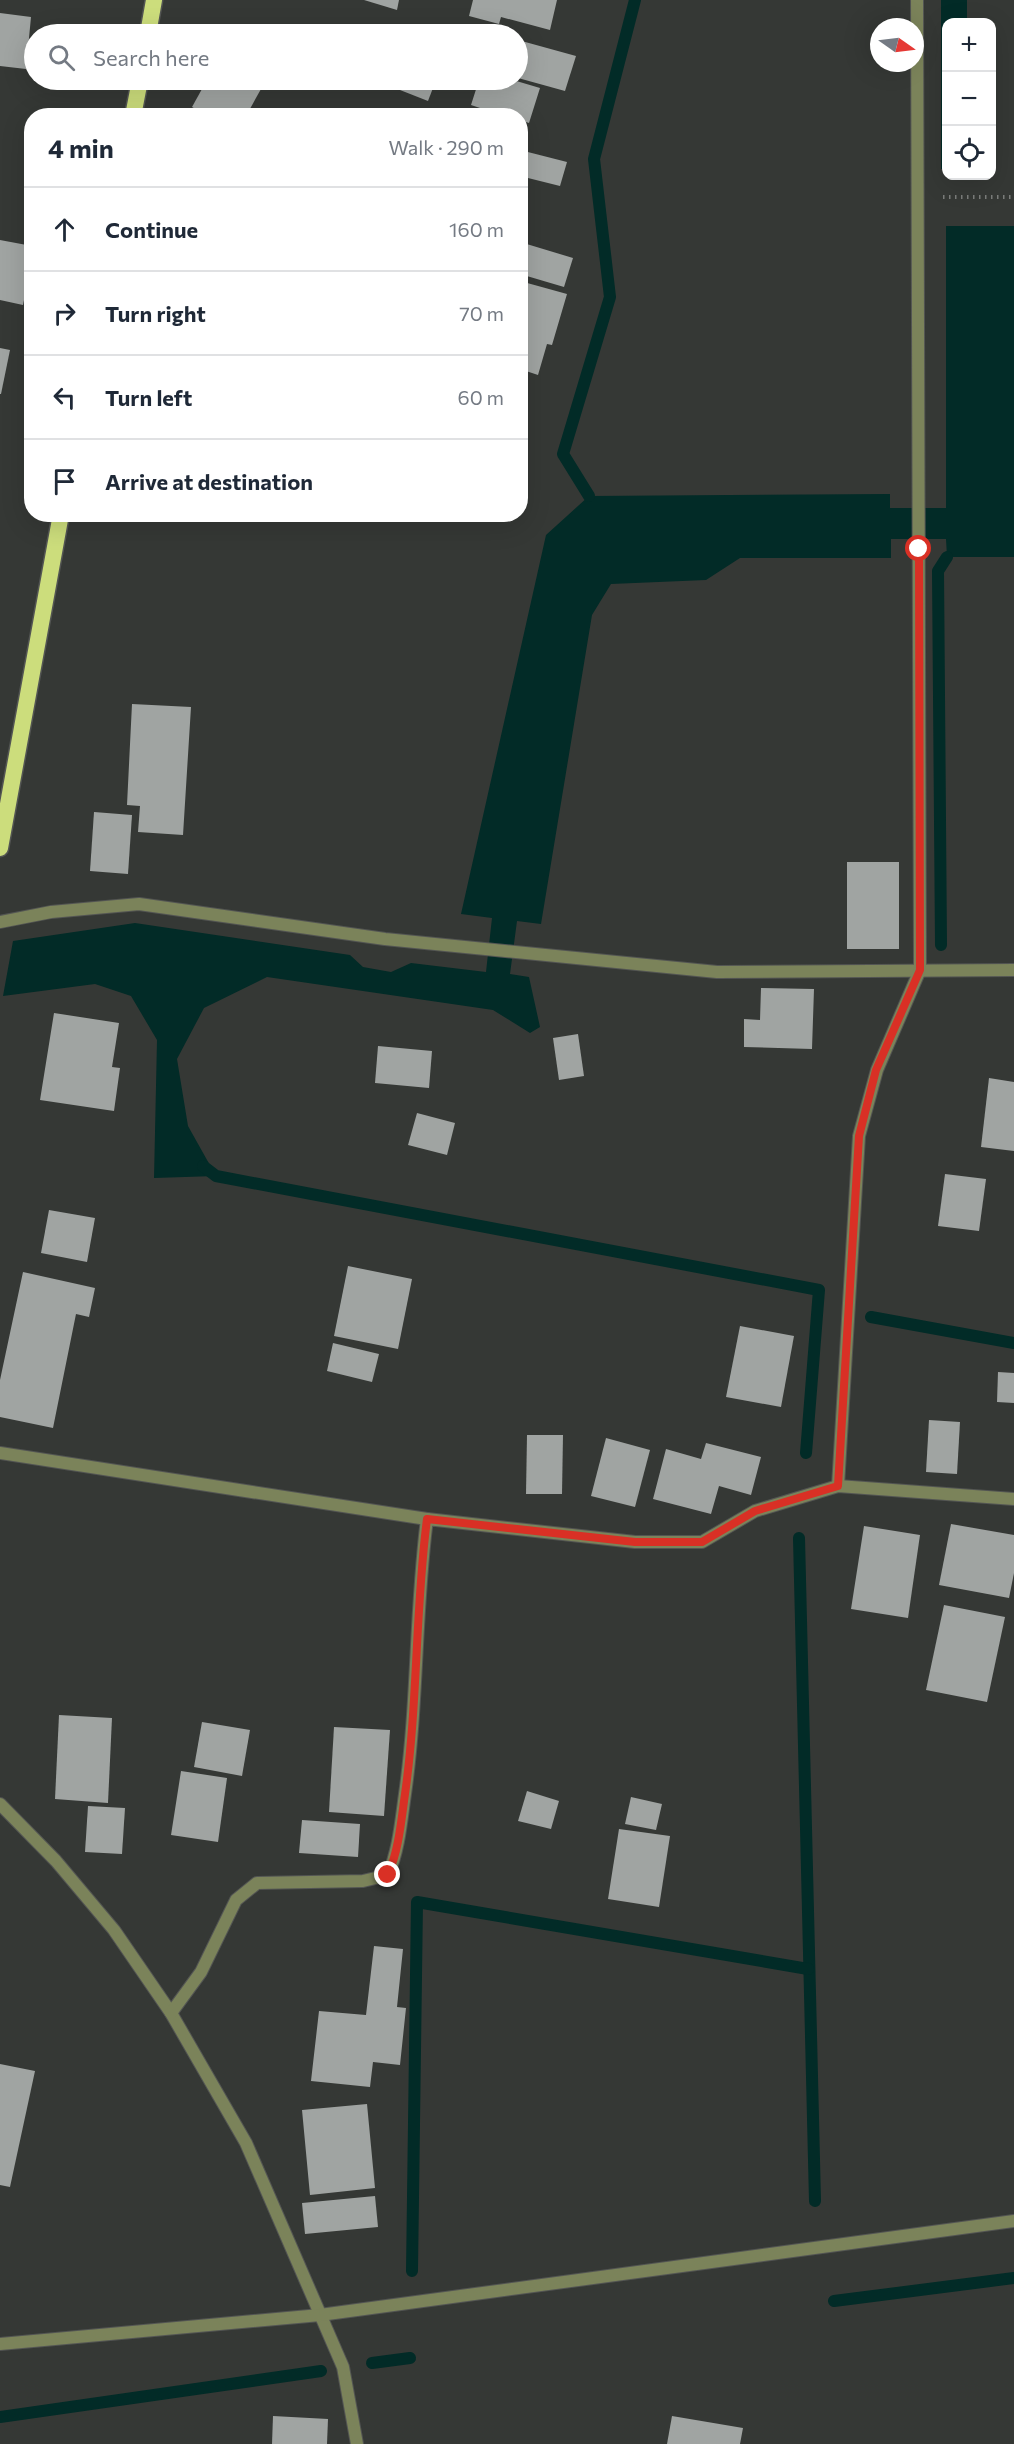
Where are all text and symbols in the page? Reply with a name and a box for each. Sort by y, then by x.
north arrow [870,18,924,72]
map controls [942,18,996,180]
button: + [942,18,996,72]
search box [24,24,528,90]
icon: search [45,41,78,74]
text: Search here [93,44,209,71]
button: − [942,72,996,126]
button: locate [942,126,996,180]
text: 4 min [48,132,114,163]
text: Walk · 290 m [388,135,504,159]
icon: ahead [48,213,81,246]
text: Continue [105,216,198,243]
text: 160 m [449,217,504,241]
icon: right [48,297,81,330]
text: Turn right [105,300,206,327]
text: 70 m [459,301,504,325]
icon: left [48,381,81,414]
text: Turn left [105,384,192,411]
text: 60 m [458,385,504,409]
icon: arrive [48,465,81,498]
text: Arrive at destination [105,468,313,495]
route start [905,535,931,561]
route end [374,1861,400,1887]

